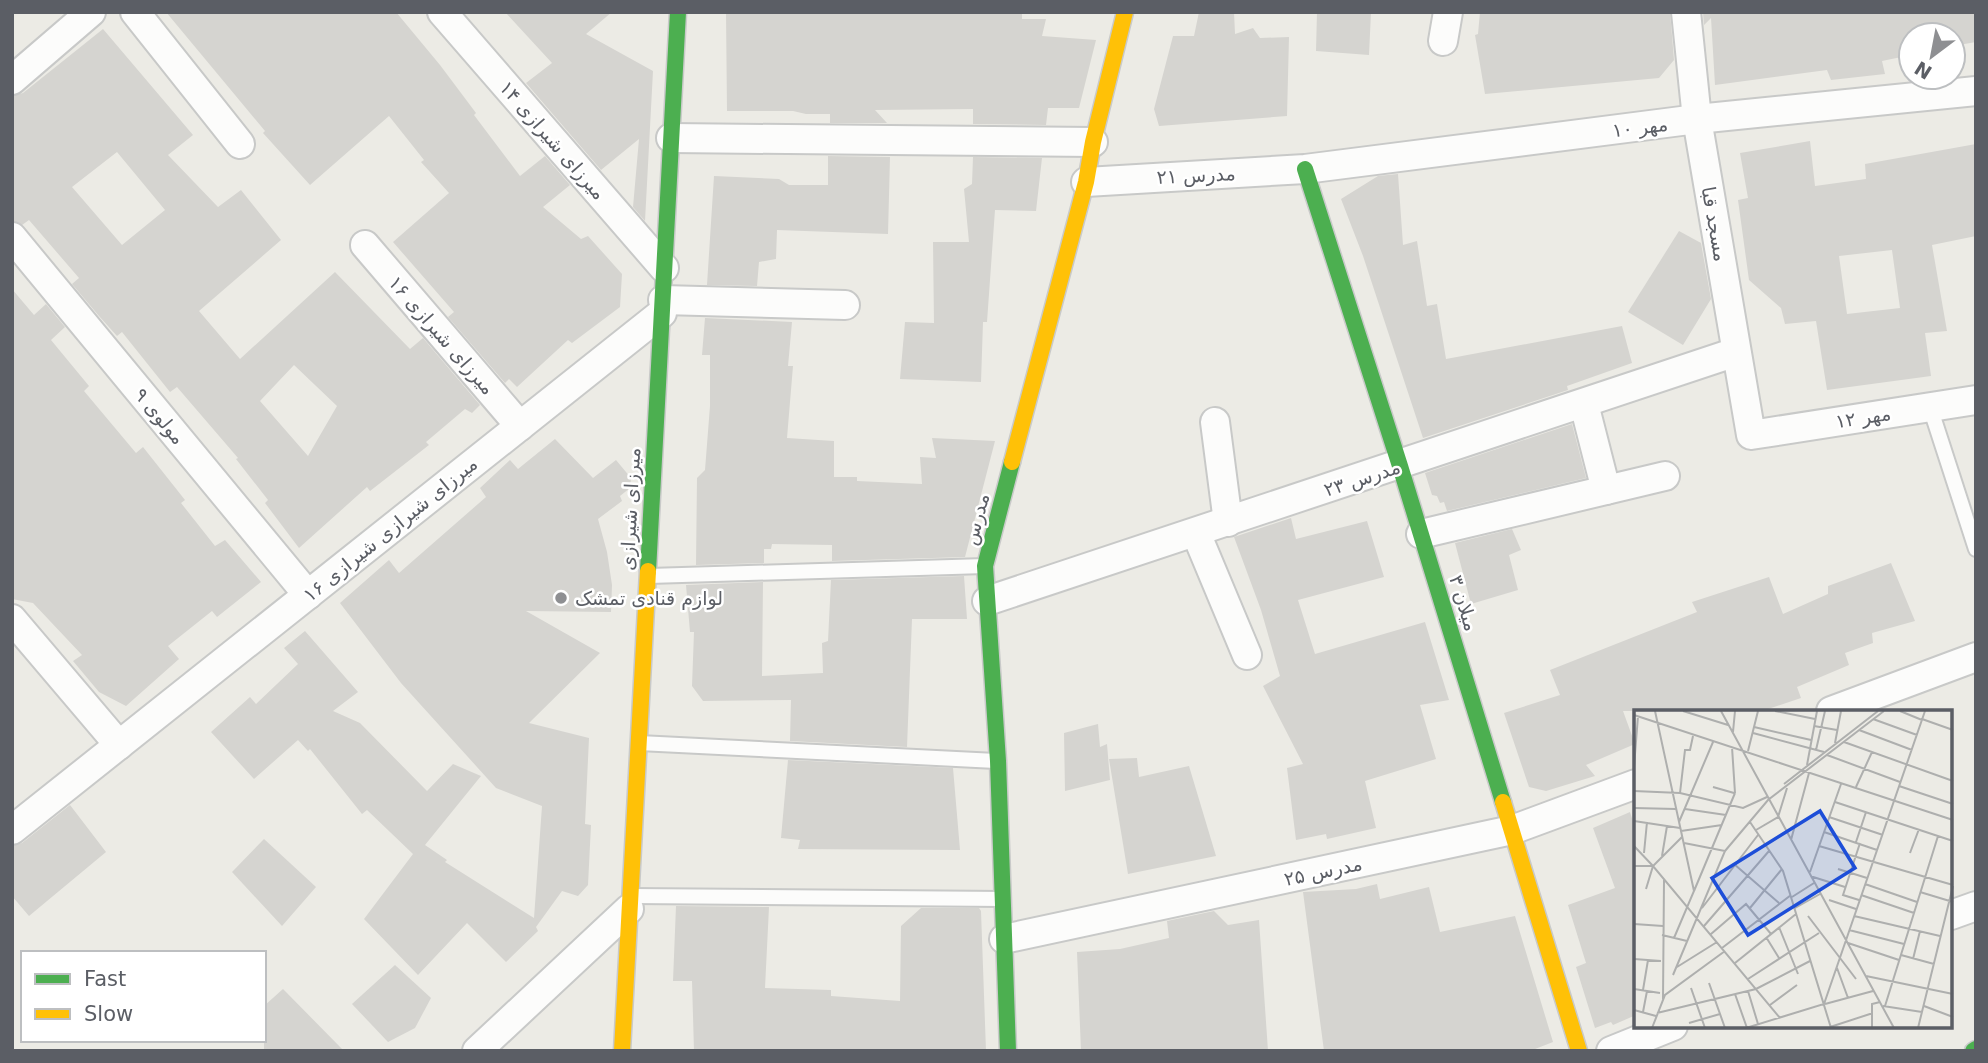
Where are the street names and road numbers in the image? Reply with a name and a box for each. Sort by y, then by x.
street label: میرزای شیرازی ۱۴ [495,76,610,204]
street label: مهر ۱۰ [1611,113,1669,142]
street label: مدرس ۲۱ [1156,162,1236,189]
street label: مسجد قبا [1698,185,1732,263]
street label: میرزای شیرازی ۱۶ [384,271,499,399]
street label: مولوی ۹ [129,383,190,449]
street label: مهر ۱۲ [1834,402,1892,433]
street label: میرزای شیرازی [616,447,645,571]
street label: میرزای شیرازی شیرازی ۱۶ [299,452,482,607]
street label: مدرس ۲۳ [1321,455,1403,502]
street label: مدرس [959,491,994,547]
street label: میلان ۳ [1445,572,1483,634]
street label: مدرس ۲۵ [1282,852,1364,891]

